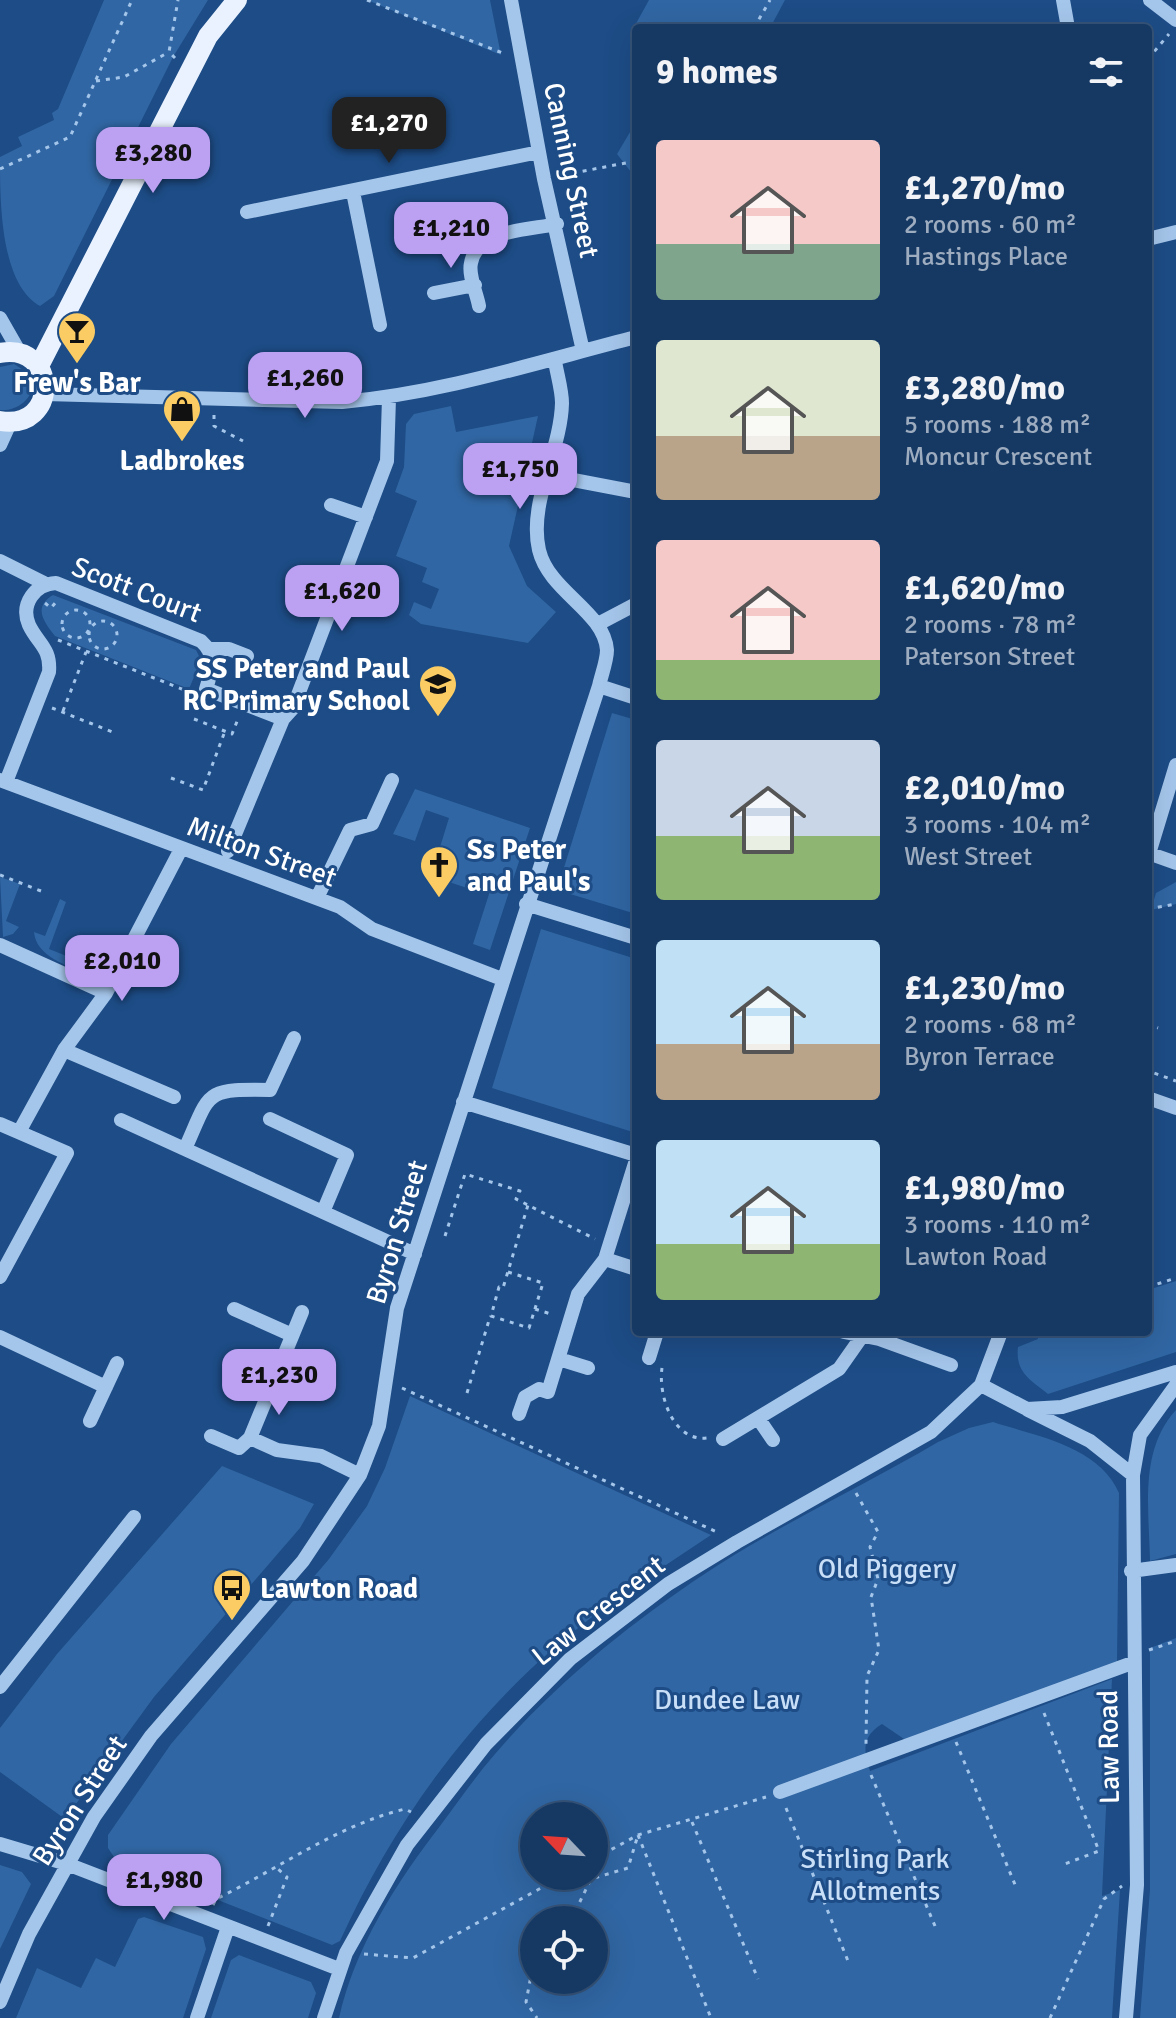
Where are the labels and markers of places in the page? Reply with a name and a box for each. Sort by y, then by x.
pin: £1,270 [324,97,454,165]
pin: £3,280 [88,127,218,195]
pin: £1,210 [386,202,516,270]
bar icon: Frew's Bar [56,310,98,365]
pin: £1,260 [240,352,370,420]
place label: Frew's Bar [13,366,142,400]
shop icon: Ladbrokes [161,388,203,443]
pin: £1,750 [455,443,585,511]
place label: Ladbrokes [120,444,244,478]
pin: £1,620 [277,565,407,633]
place label: SS Peter and Paul RC Primary School [183,652,410,718]
school or university icon: SS Peter and Paul RC Primary School [417,663,459,718]
place label: Ss Peter and Paul's [467,833,590,899]
church icon: Ss Peter and Paul's [418,844,460,899]
pin: £2,010 [57,935,187,1003]
pin: £1,230 [214,1349,344,1417]
bus stop icon: Lawton Road [211,1567,253,1622]
place label: Lawton Road [260,1572,418,1606]
pin: £1,980 [99,1854,229,1922]

